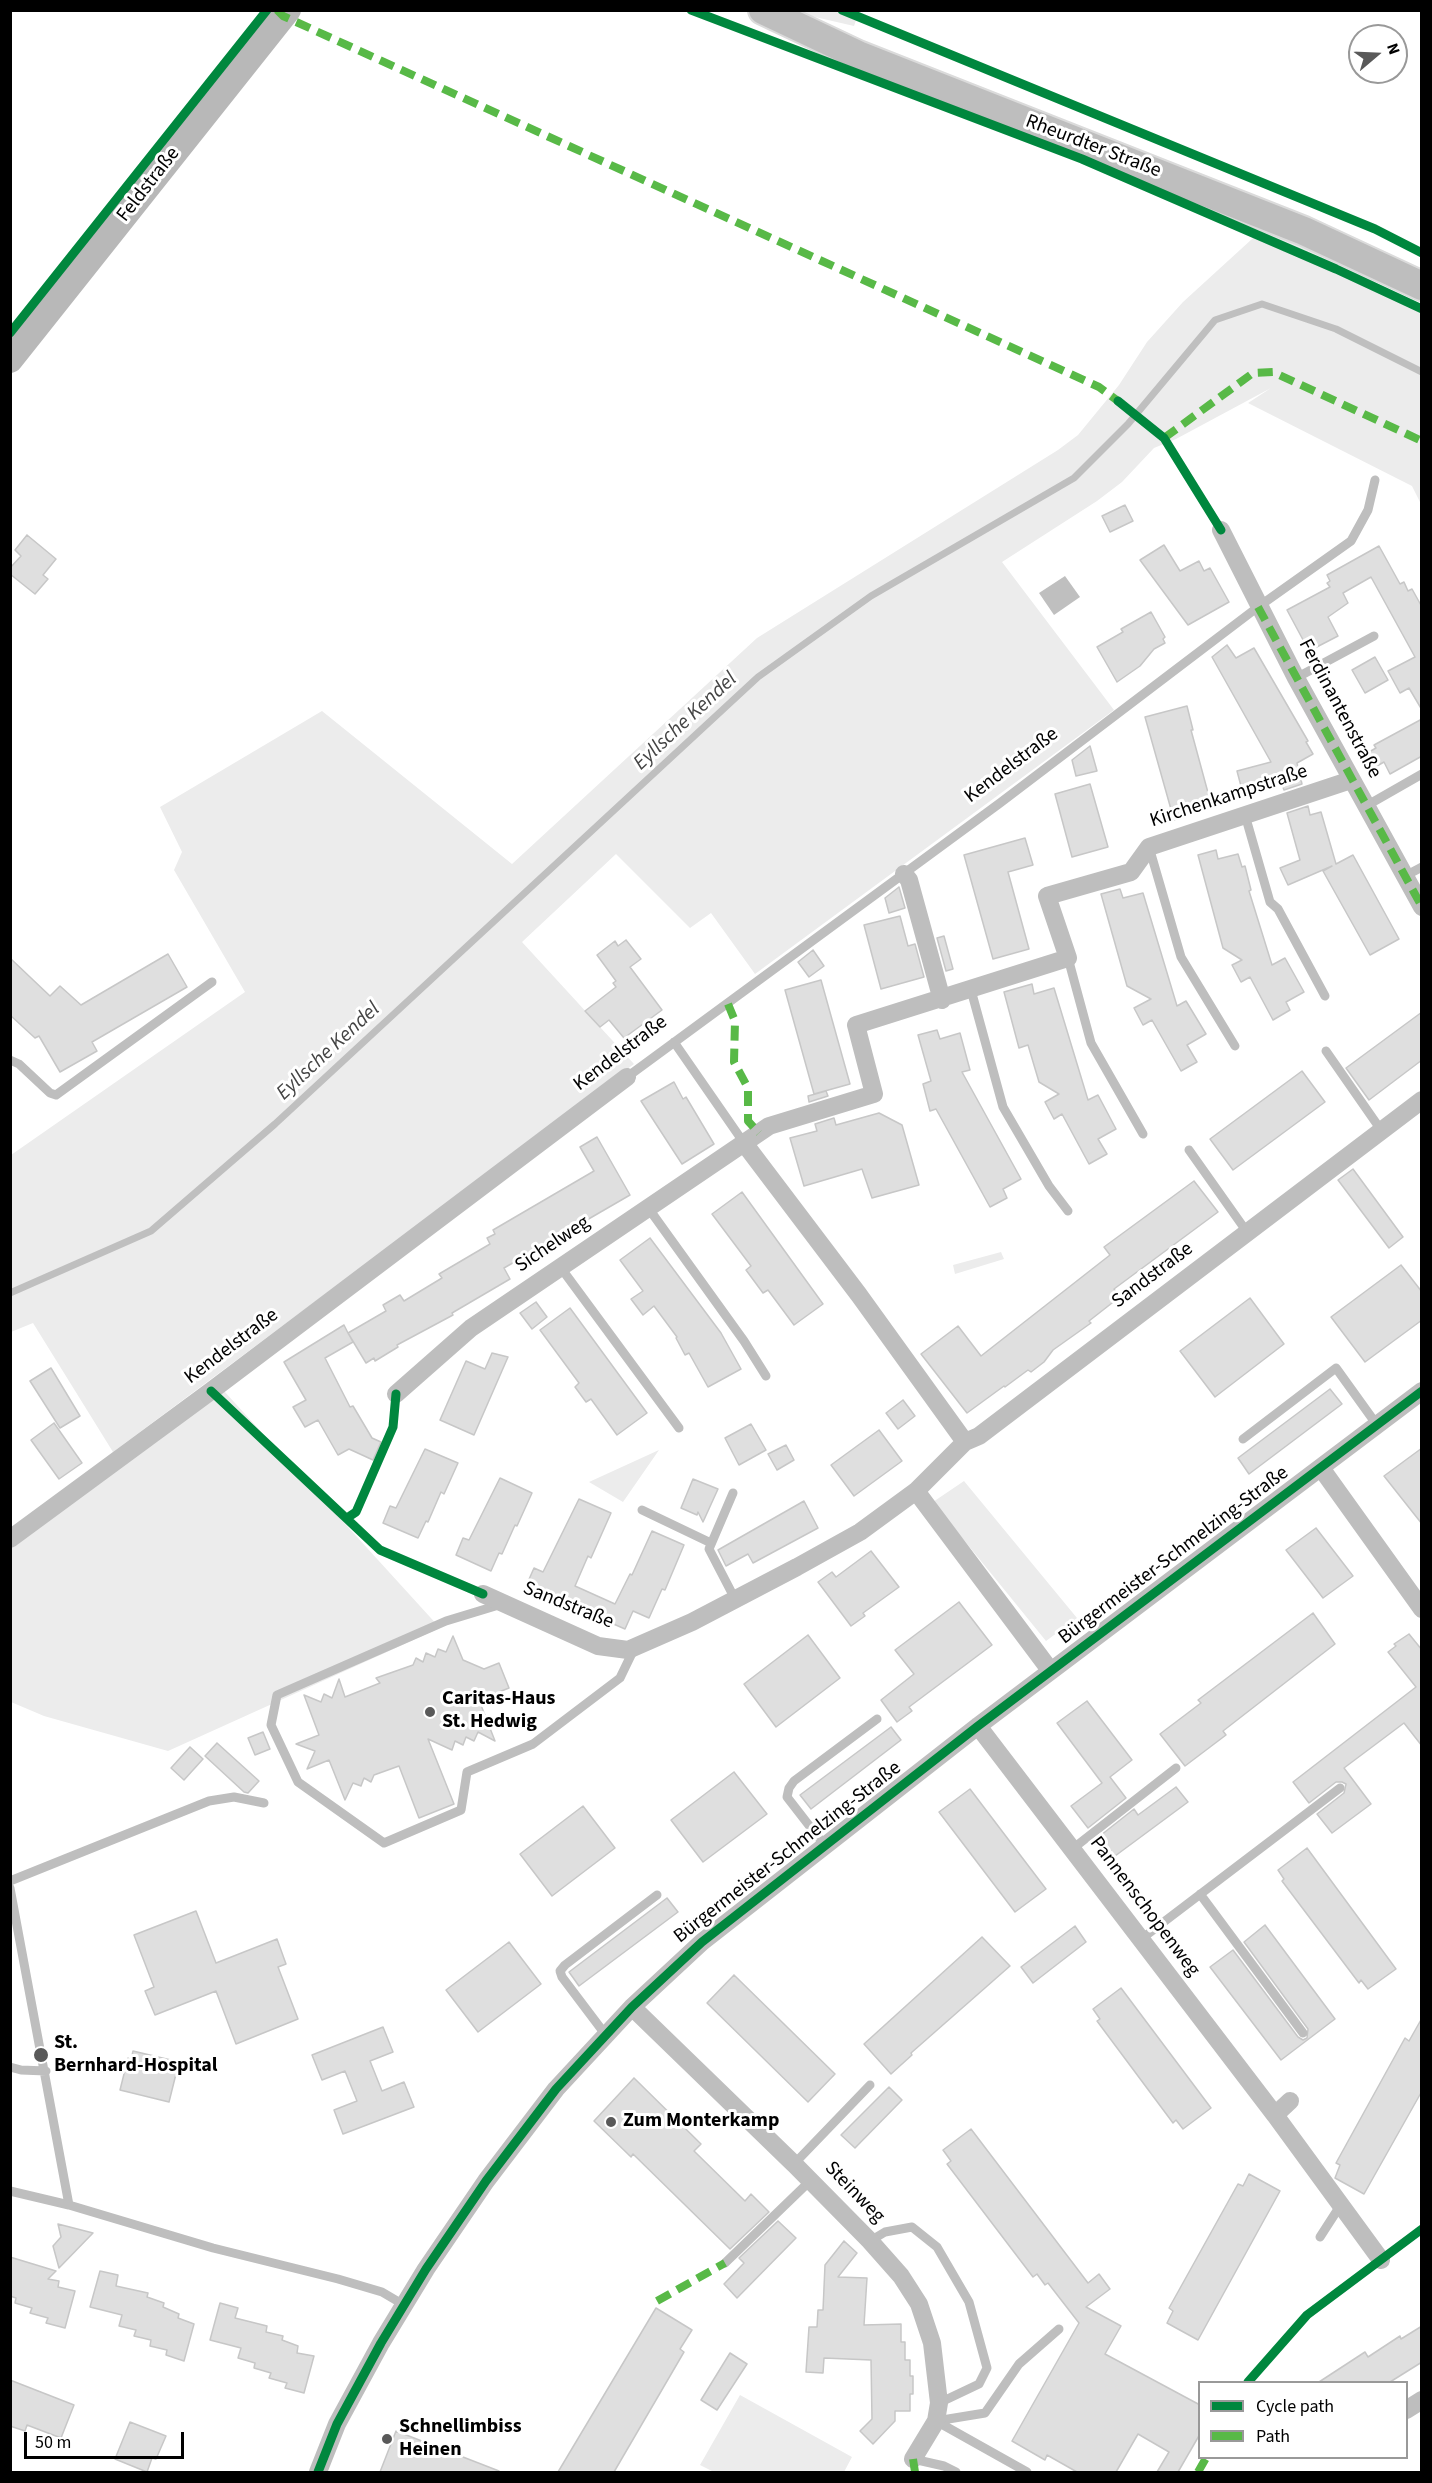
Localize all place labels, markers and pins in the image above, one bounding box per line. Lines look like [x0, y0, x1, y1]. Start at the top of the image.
place label: Caritas-Haus St. Hedwig [442, 1688, 555, 1735]
marker: Caritas-Haus St. Hedwig [423, 1705, 437, 1719]
place label: St. Bernhard-Hospital [54, 2032, 218, 2079]
marker: St. Bernhard-Hospital [32, 2046, 50, 2064]
place label: Zum Monterkamp [623, 2110, 779, 2134]
marker: Zum Monterkamp [604, 2115, 618, 2129]
place label: Schnellimbiss Heinen [399, 2416, 521, 2463]
marker: Schnellimbiss Heinen [380, 2432, 394, 2446]

